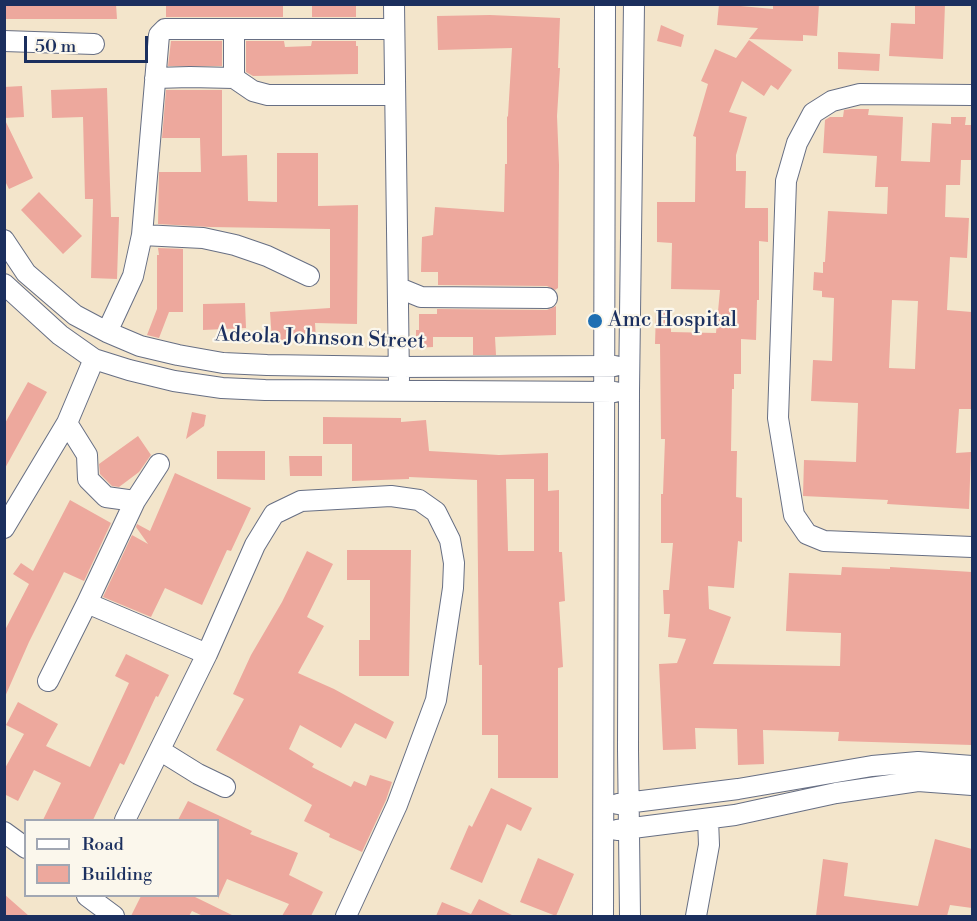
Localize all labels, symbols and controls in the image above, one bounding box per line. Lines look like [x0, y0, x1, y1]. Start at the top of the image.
scale bar [27, 24, 152, 62]
text: 50 m [35, 35, 76, 58]
place label: Amc Hospital [608, 308, 737, 334]
marker: Amc Hospital [586, 312, 604, 330]
street label: Adeola Johnson Street [214, 323, 426, 355]
legend [24, 819, 219, 897]
text: Road [82, 833, 124, 856]
text: Building [82, 863, 152, 886]

